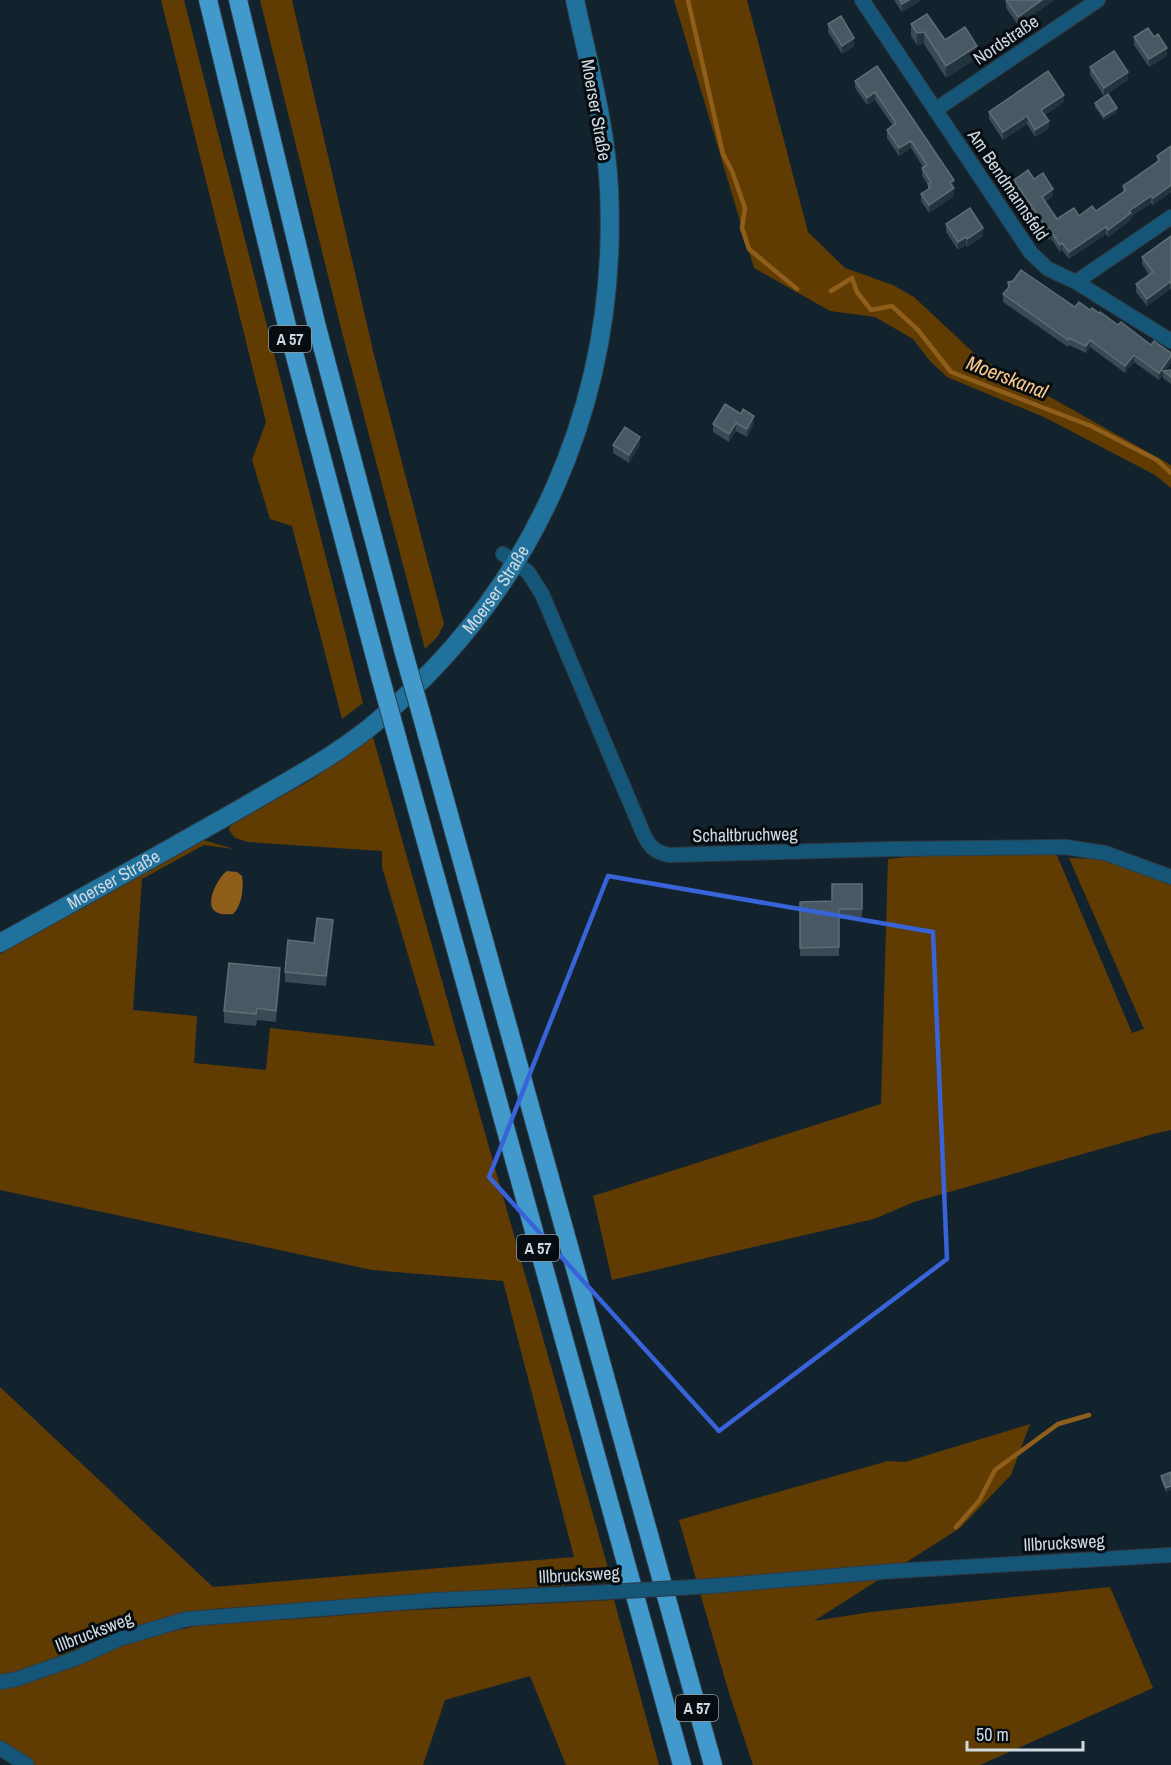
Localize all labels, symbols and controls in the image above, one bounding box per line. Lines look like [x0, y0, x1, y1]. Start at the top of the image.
street label: Nordstraße [968, 9, 1043, 71]
street label: Moerser Straße [575, 57, 618, 163]
street label: Am Bendmannsfeld [961, 124, 1055, 245]
road number: A 57 [269, 326, 311, 352]
water label: Moerskanal [963, 349, 1052, 404]
street label: Moerser Straße [456, 540, 535, 639]
street label: Schaltbruchweg [692, 821, 798, 848]
street label: Moerser Straße [62, 844, 164, 915]
road number: A 57 [517, 1235, 559, 1261]
street label: Illbrucksweg [1023, 1528, 1106, 1557]
street label: Illbrucksweg [538, 1560, 621, 1589]
street label: Illbrucksweg [51, 1605, 137, 1658]
road number: A 57 [676, 1695, 718, 1721]
scale bar [967, 1714, 1082, 1752]
text: 50 m [976, 1722, 1009, 1747]

